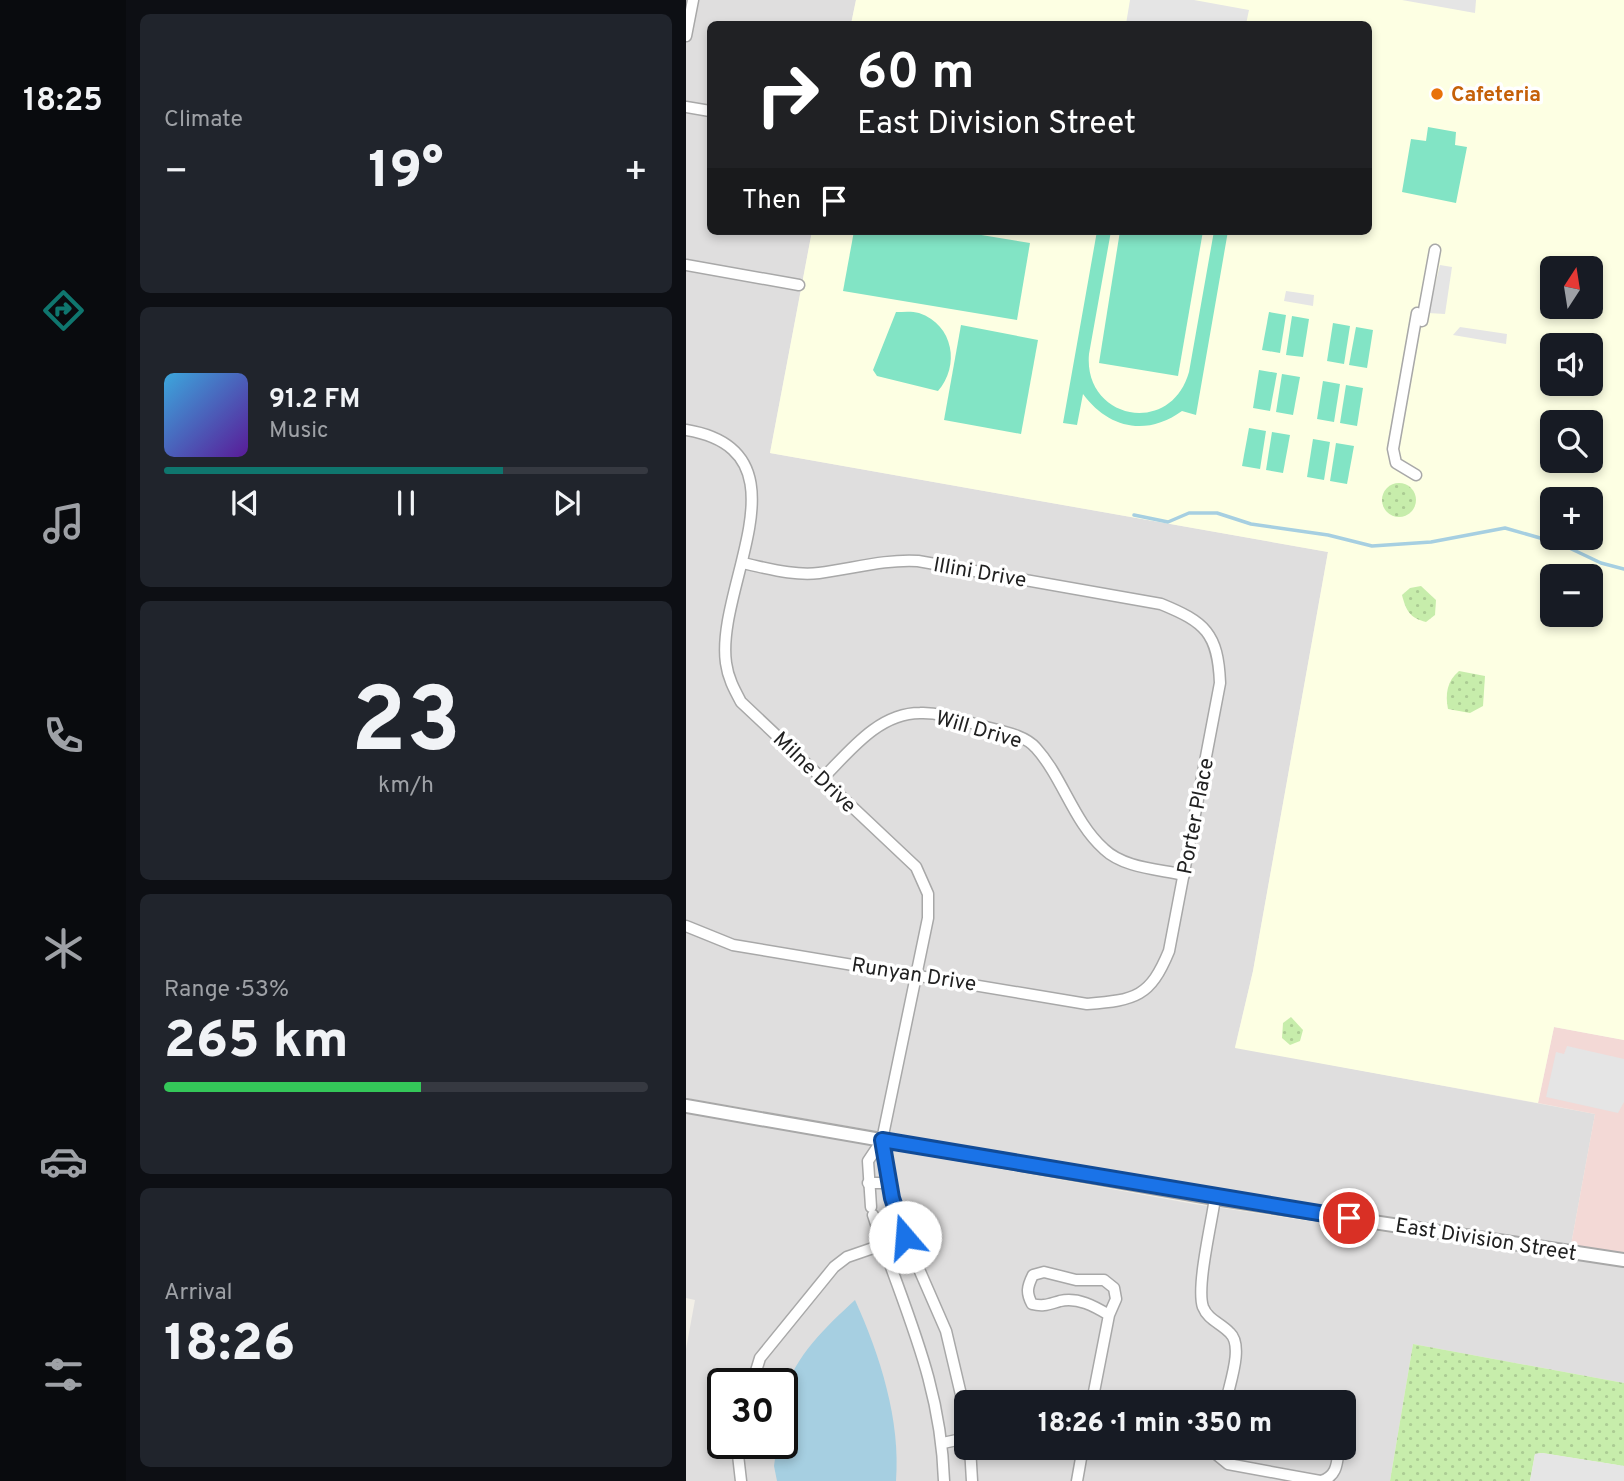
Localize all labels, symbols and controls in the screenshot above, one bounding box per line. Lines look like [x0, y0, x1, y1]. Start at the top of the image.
text: 60 m [857, 44, 975, 106]
icon: right [742, 49, 833, 140]
text: 18:25 [23, 82, 103, 122]
place label: Cafeteria [1451, 82, 1541, 109]
marker: Cafeteria [1429, 86, 1445, 102]
text: East Division Street [857, 105, 1136, 145]
text: Climate [164, 106, 243, 135]
text: 19° [368, 140, 444, 206]
text: − [164, 149, 189, 198]
text: + [623, 149, 648, 198]
icon: arrive [815, 182, 853, 220]
text: Then [742, 185, 801, 218]
north arrow [1540, 256, 1603, 318]
map controls [1540, 256, 1603, 627]
icon: directions [39, 286, 88, 335]
button: sound [1540, 333, 1603, 396]
text: 91.2 FM [269, 384, 360, 417]
button: search [1540, 410, 1603, 473]
text: Music [269, 417, 329, 446]
icon: previous [226, 484, 264, 522]
icon: pause [387, 484, 425, 522]
icon: next [548, 484, 586, 522]
button: + [1540, 487, 1603, 550]
icon: music [39, 499, 88, 548]
street label: Illini Drive [931, 552, 1028, 595]
button: − [1540, 564, 1603, 627]
text: 23 [351, 669, 461, 784]
street label: Will Drive [932, 705, 1025, 756]
icon: phone [39, 711, 88, 760]
street label: Milne Drive [767, 727, 861, 820]
street label: Porter Place [1172, 756, 1221, 877]
text: km/h [378, 772, 434, 801]
icon: climate [39, 924, 88, 973]
street label: Runyan Drive [849, 952, 978, 999]
text: Range · 53% [164, 976, 289, 1005]
text: 265 km [164, 1010, 348, 1076]
icon: car [39, 1137, 88, 1186]
pin [1319, 1188, 1379, 1248]
icon: arrive [1330, 1199, 1368, 1237]
position arrow [868, 1200, 942, 1274]
street label: East Division Street [1393, 1213, 1578, 1268]
text: Arrival [164, 1279, 233, 1308]
text: 18:26 [164, 1313, 295, 1379]
icon: filters [39, 1350, 88, 1399]
speed limit sign: 30 [707, 1368, 798, 1459]
text: 18:26 · 1 min · 350 m [1038, 1408, 1272, 1441]

